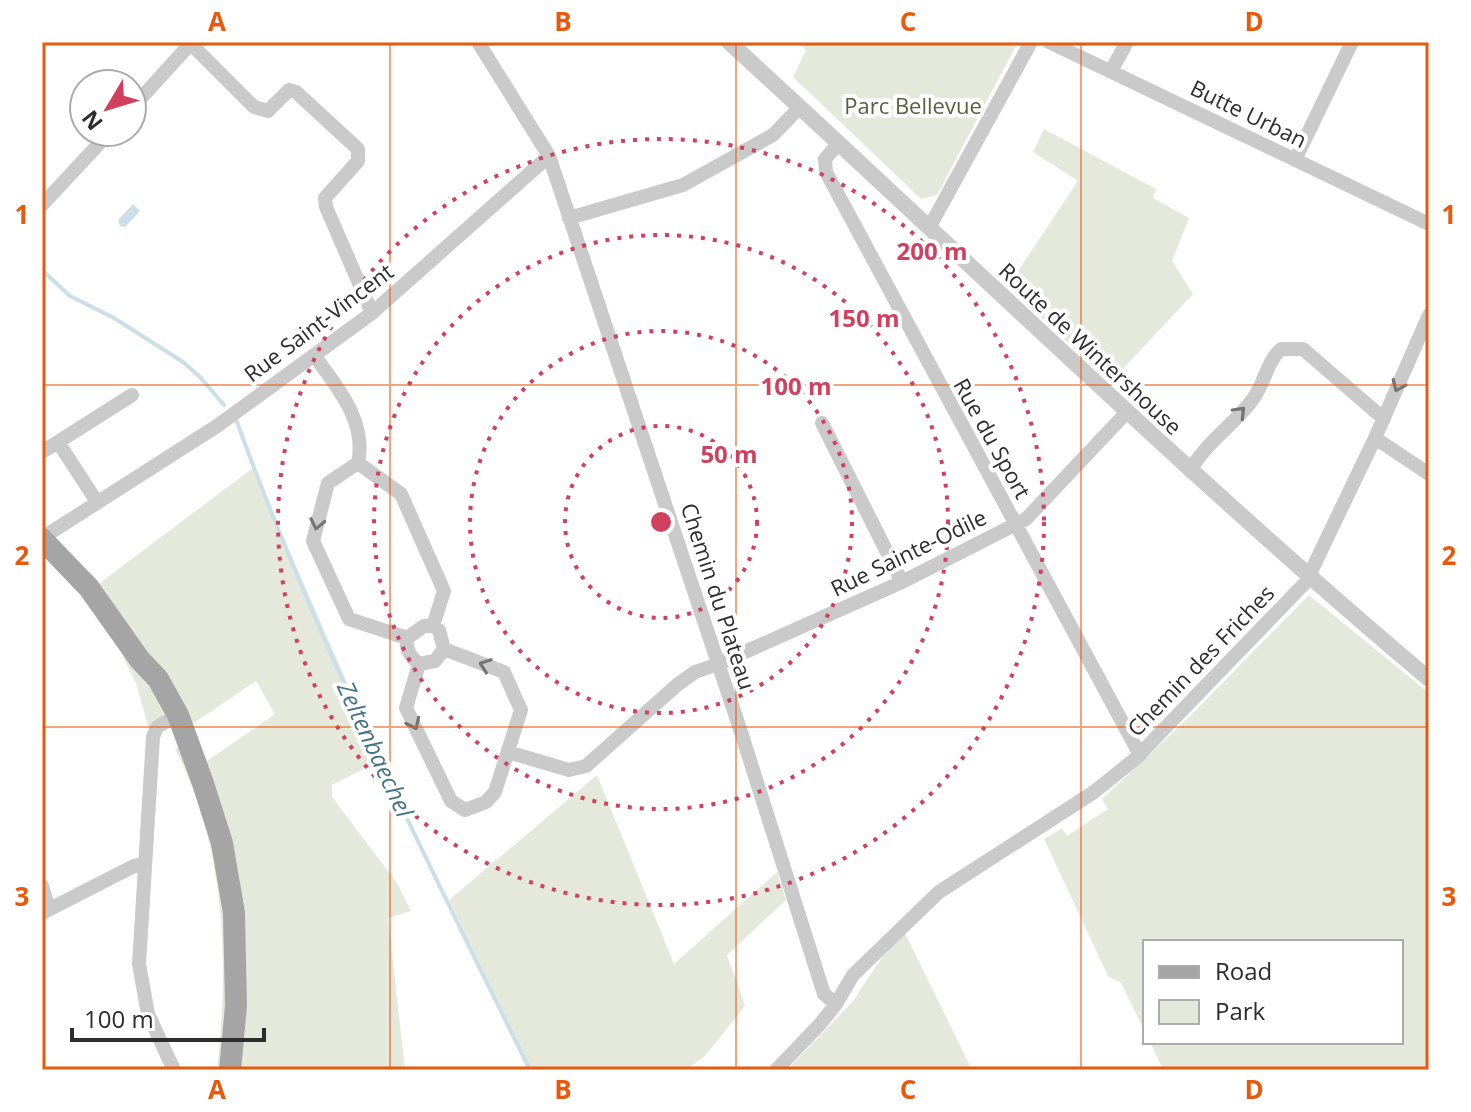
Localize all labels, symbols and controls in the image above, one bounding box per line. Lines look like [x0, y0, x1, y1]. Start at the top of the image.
text: A [208, 3, 226, 39]
text: B [554, 3, 572, 39]
text: C [900, 3, 916, 39]
text: D [1244, 3, 1264, 39]
north arrow [68, 68, 148, 148]
street label: Butte Urban [1186, 72, 1312, 154]
park label: Parc Bellevue [844, 90, 982, 120]
text: N [74, 105, 109, 137]
text: 1 [15, 196, 29, 232]
text: 1 [1442, 196, 1456, 232]
text: 200 m [897, 234, 967, 267]
street label: Route de Wintershouse [993, 255, 1189, 441]
street label: Rue Saint-Vincent [237, 256, 399, 388]
text: 150 m [829, 301, 899, 334]
text: 100 m [761, 369, 831, 402]
street label: Rue du Sport [948, 372, 1039, 504]
one-way arrow [1391, 378, 1407, 393]
one-way arrow [1231, 407, 1246, 421]
text: 50 m [700, 437, 758, 470]
street label: Chemin du Plateau [675, 499, 763, 693]
street label: Rue Sainte-Odile [825, 501, 991, 603]
centre of rings [647, 508, 675, 536]
one-way arrow [309, 516, 326, 530]
text: 2 [15, 537, 30, 573]
text: 2 [1442, 537, 1457, 573]
street label: Chemin des Friches [1120, 578, 1280, 742]
one-way arrow [479, 658, 493, 675]
water label: Zeltenbaechel [330, 675, 422, 823]
one-way arrow [404, 716, 420, 731]
text: 3 [15, 878, 29, 914]
text: 3 [1442, 878, 1456, 914]
legend [1143, 940, 1403, 1044]
text: Road [1215, 954, 1272, 987]
scale bar [72, 992, 264, 1042]
text: Park [1215, 994, 1266, 1027]
text: 100 m [84, 1002, 154, 1035]
text: A [208, 1071, 226, 1107]
text: B [554, 1071, 572, 1107]
text: C [900, 1071, 916, 1107]
text: D [1244, 1071, 1264, 1107]

